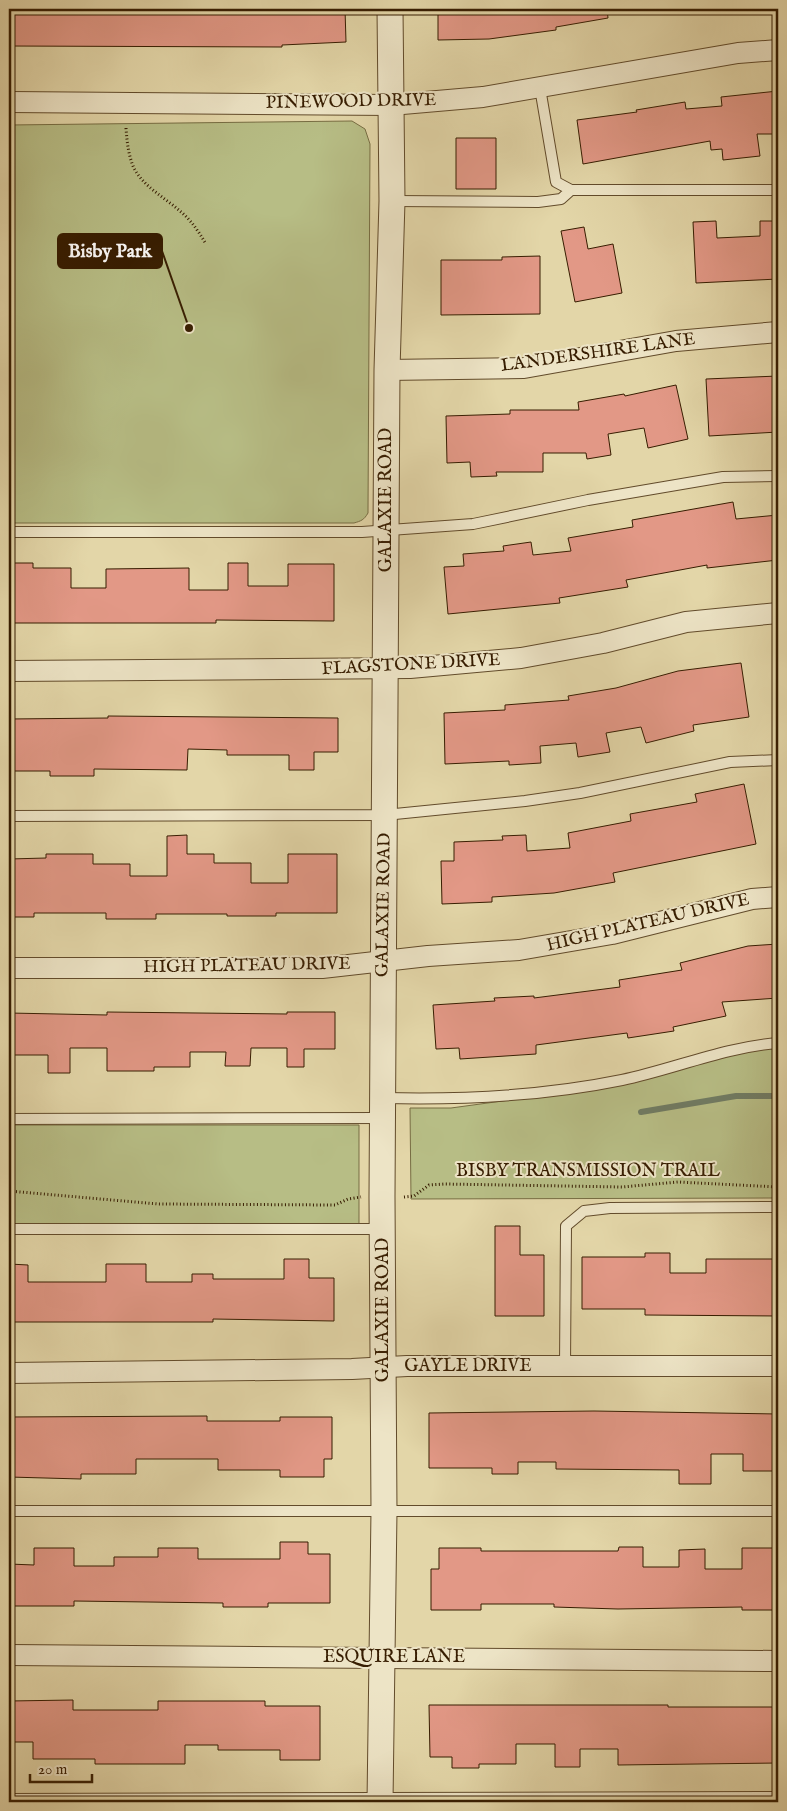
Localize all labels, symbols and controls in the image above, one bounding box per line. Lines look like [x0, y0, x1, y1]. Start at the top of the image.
street label: PINEWOOD DRIVE [265, 89, 437, 115]
callout: Bisby Park [58, 234, 162, 268]
text: Bisby Park [68, 240, 153, 264]
street label: LANDERSHIRE LANE [499, 328, 697, 378]
street label: GALAXIE ROAD [375, 428, 398, 572]
street label: FLAGSTONE DRIVE [321, 649, 501, 681]
street label: GALAXIE ROAD [371, 833, 397, 977]
street label: HIGH PLATEAU DRIVE [544, 888, 752, 958]
street label: HIGH PLATEAU DRIVE [143, 953, 351, 979]
street label: BISBY TRANSMISSION TRAIL [456, 1160, 720, 1183]
street label: GALAXIE ROAD [372, 1238, 395, 1382]
street label: GAYLE DRIVE [404, 1355, 532, 1378]
street label: ESQUIRE LANE [323, 1646, 465, 1669]
scale bar [30, 1751, 92, 1783]
text: 20 m [38, 1760, 68, 1779]

